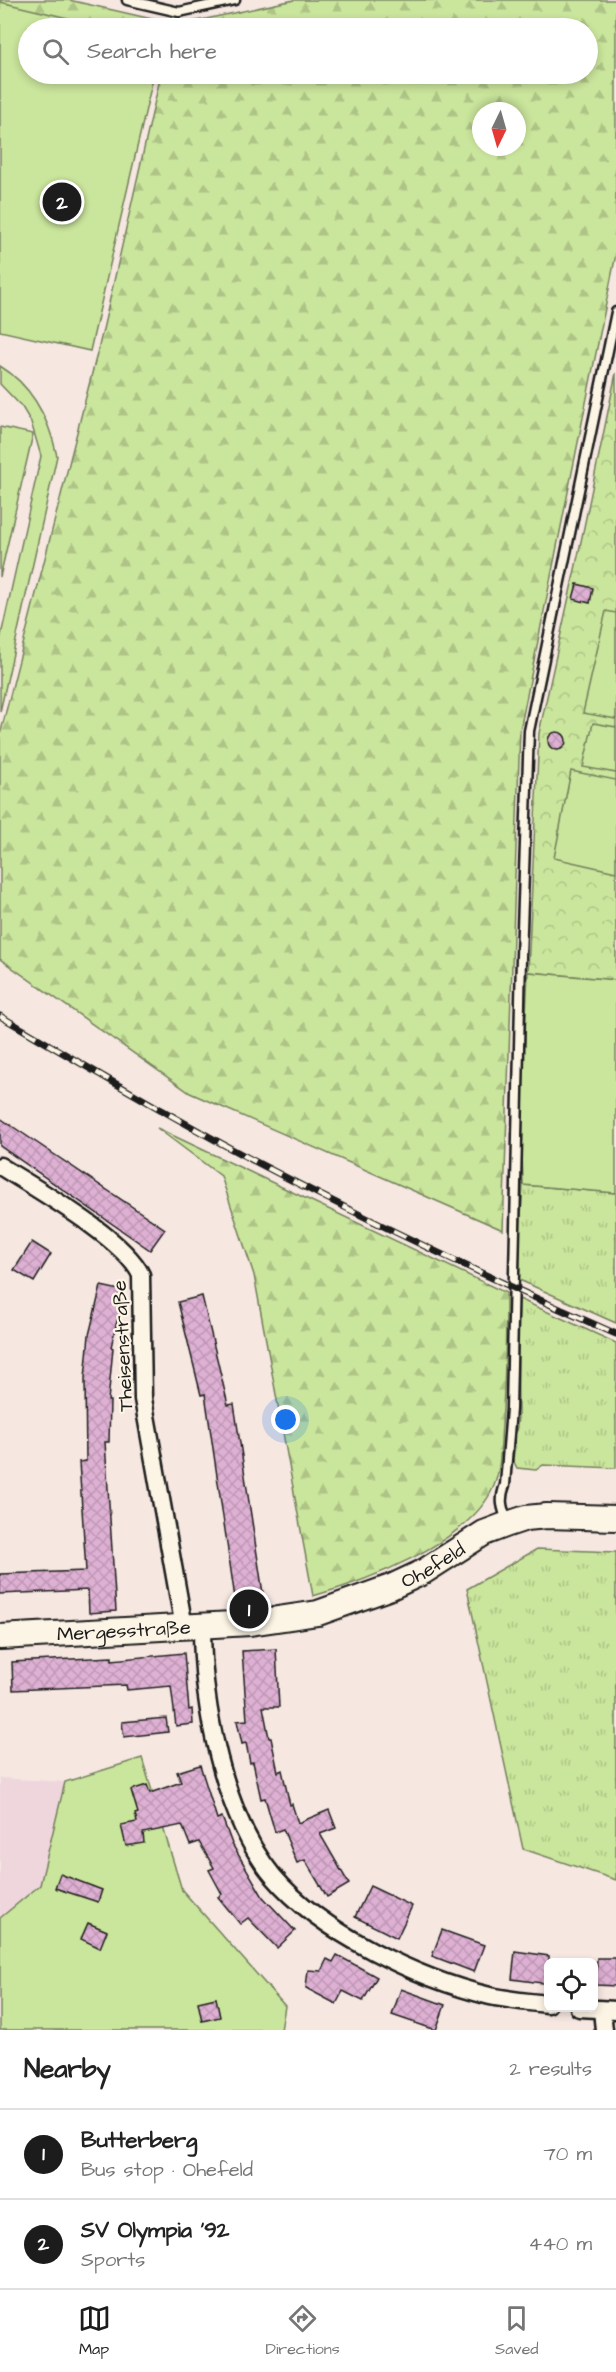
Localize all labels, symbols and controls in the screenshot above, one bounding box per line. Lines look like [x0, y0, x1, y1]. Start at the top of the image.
search box [18, 18, 598, 84]
icon: search [39, 35, 72, 68]
text: Search here [87, 36, 217, 67]
north arrow [472, 102, 526, 156]
pin: 2 [42, 180, 82, 224]
street label: Theisenstraße [106, 1279, 140, 1412]
your location [271, 1405, 300, 1434]
street label: Ohefeld [397, 1536, 471, 1595]
pin: 1 [230, 1586, 268, 1632]
street label: Mergesstraße [56, 1613, 192, 1649]
map controls [544, 1958, 598, 2012]
button: locate [544, 1958, 598, 2012]
text: Nearby [24, 2051, 111, 2087]
text: 2 results [509, 2055, 592, 2083]
text: Butterberg [81, 2125, 197, 2156]
text: 1 [42, 2140, 45, 2168]
text: 70 m [544, 2140, 592, 2168]
text: Bus stop · Ohefeld [81, 2156, 253, 2184]
text: SV Olympia '92 [81, 2215, 229, 2246]
text: 2 [38, 2230, 49, 2258]
text: 440 m [529, 2230, 592, 2258]
text: Sports [81, 2246, 145, 2274]
tab: Map [78, 2302, 111, 2360]
tab: Directions [266, 2302, 340, 2360]
tab: Saved [495, 2302, 538, 2360]

